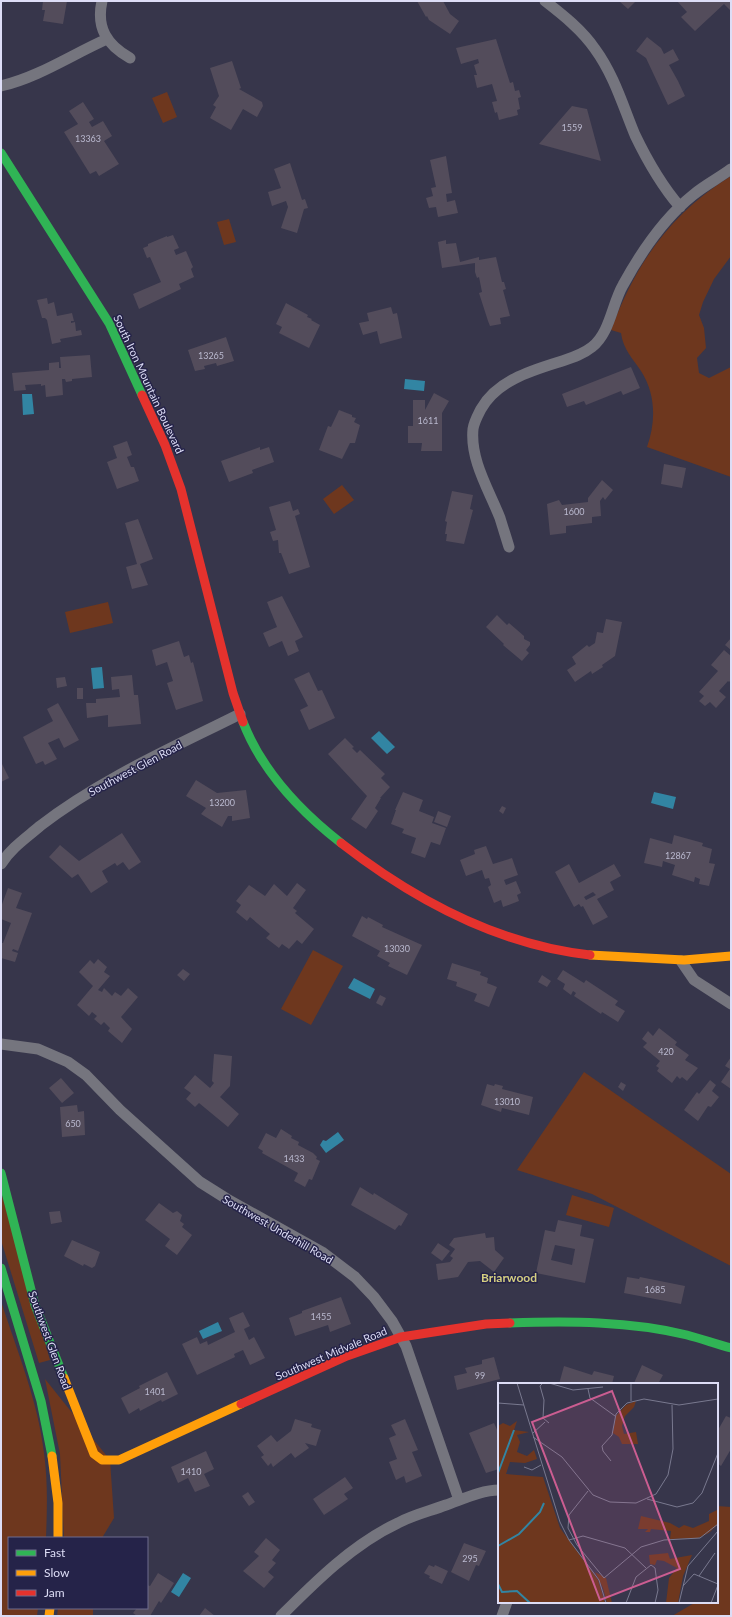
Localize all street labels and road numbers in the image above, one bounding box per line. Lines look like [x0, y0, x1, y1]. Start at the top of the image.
street label: South Iron Mountain Boulevard [111, 313, 187, 455]
street label: Southwest Glen Road [86, 738, 184, 798]
street label: Southwest Underhill Road [220, 1192, 336, 1266]
street label: Southwest Glen Road [26, 1289, 74, 1391]
street label: Southwest Midvale Road [273, 1324, 389, 1382]

